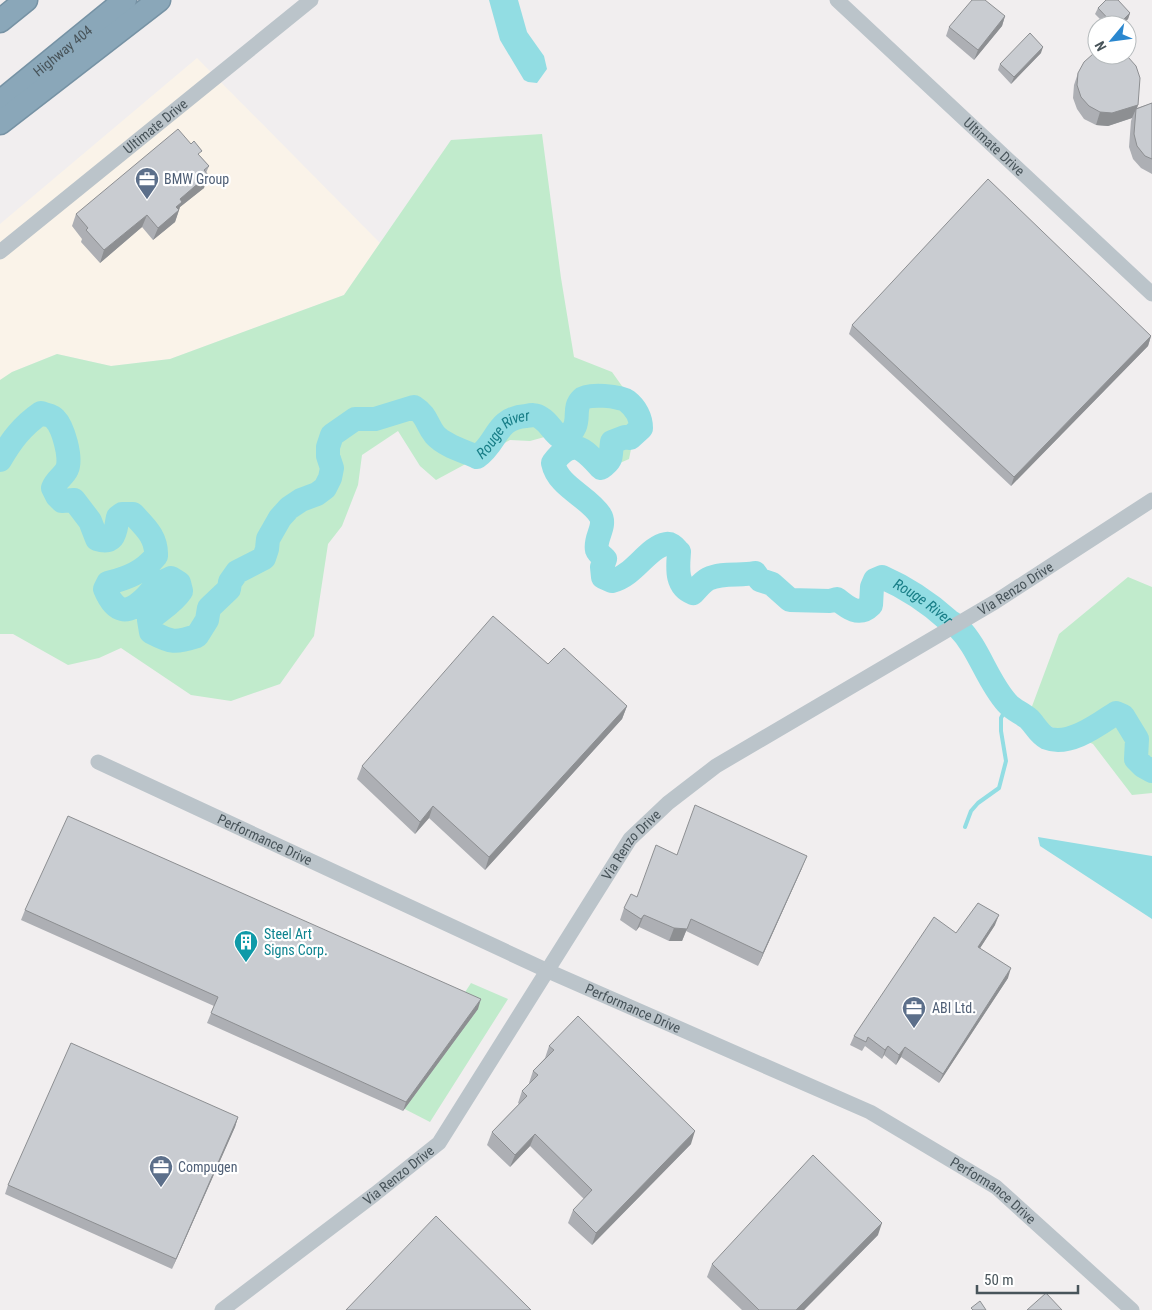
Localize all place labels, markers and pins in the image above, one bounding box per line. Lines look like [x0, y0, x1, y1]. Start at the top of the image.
office icon: BMW Group [134, 166, 160, 200]
place label: BMW Group [164, 171, 229, 187]
place label: Steel Art Signs Corp. [264, 926, 328, 958]
building icon: Steel Art Signs Corp. [233, 929, 259, 963]
office icon: ABI Ltd. [901, 995, 927, 1029]
place label: ABI Ltd. [932, 1000, 976, 1016]
office icon: Compugen [148, 1154, 174, 1188]
place label: Compugen [178, 1159, 237, 1175]

